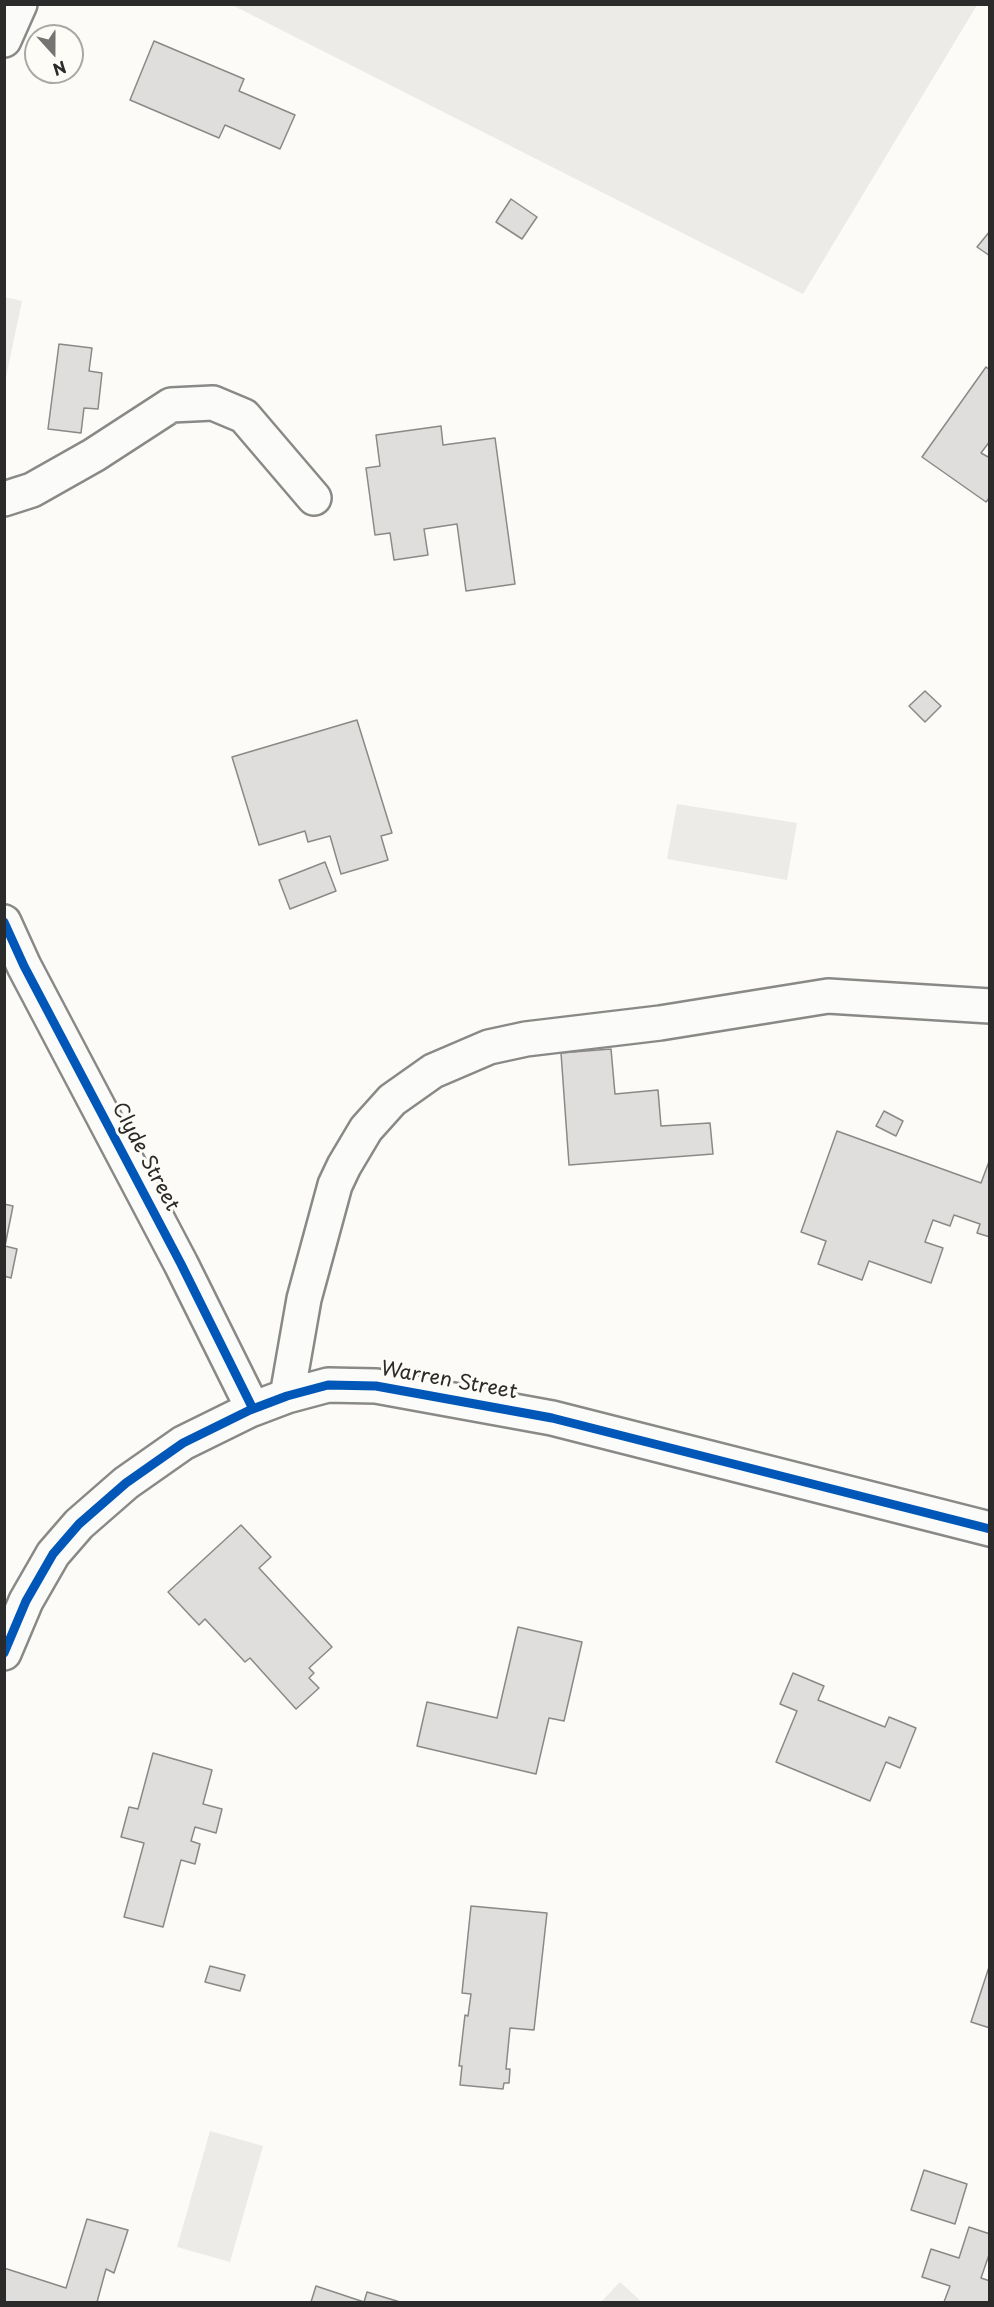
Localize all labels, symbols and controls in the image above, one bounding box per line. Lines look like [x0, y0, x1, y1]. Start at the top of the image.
north arrow [24, 24, 84, 84]
text: N [50, 55, 70, 82]
street label: Clyde Street [106, 1098, 184, 1216]
street label: Warren Street [379, 1357, 519, 1405]

